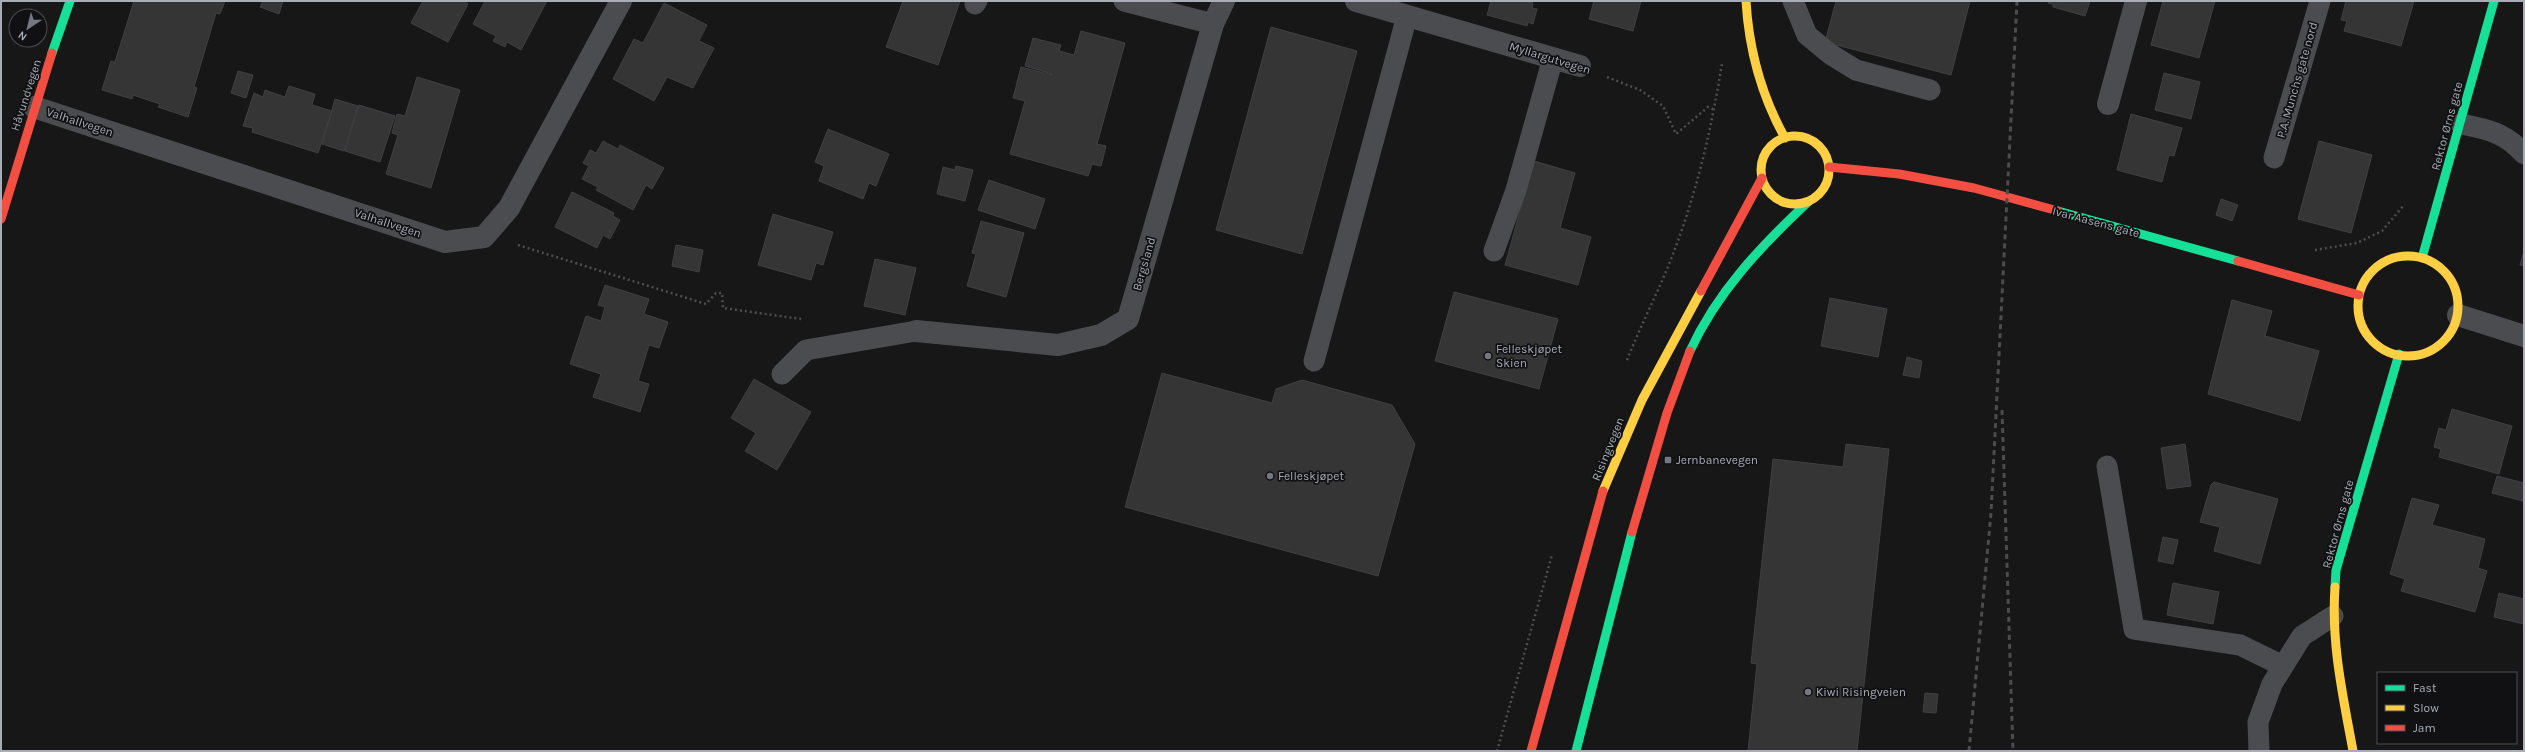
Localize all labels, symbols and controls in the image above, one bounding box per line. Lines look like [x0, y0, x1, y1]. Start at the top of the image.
north arrow [8, 8, 48, 48]
street label: P.A. Munchs gate nord [2274, 20, 2320, 140]
text: N [16, 28, 30, 43]
street label: Myllargutvegen [1508, 39, 1592, 77]
street label: Håvundvegen [8, 57, 44, 133]
street label: Rektor Ørns gate [2428, 80, 2466, 172]
street label: Valhallvegen [45, 105, 115, 139]
street label: Ivar Aasens gate [2051, 204, 2141, 240]
street label: Valhallvegen [353, 206, 423, 240]
street label: Bergsland [1130, 236, 1158, 292]
place label: Felleskjøpet Skien [1496, 342, 1562, 370]
marker: Felleskjøpet Skien [1483, 351, 1493, 361]
street label: Risingvegen [1589, 415, 1627, 483]
place label: Jernbanevegen [1676, 453, 1758, 467]
marker: Jernbanevegen [1663, 455, 1673, 465]
place label: Felleskjøpet [1278, 469, 1344, 483]
marker: Felleskjøpet [1265, 471, 1275, 481]
street label: Rektor Ørns gate [2319, 478, 2357, 570]
legend [2377, 672, 2517, 744]
text: Fast [2413, 681, 2437, 695]
place label: Kiwi Risingveien [1816, 685, 1906, 699]
marker: Kiwi Risingveien [1803, 687, 1813, 697]
text: Slow [2413, 701, 2439, 715]
text: Jam [2413, 721, 2436, 735]

